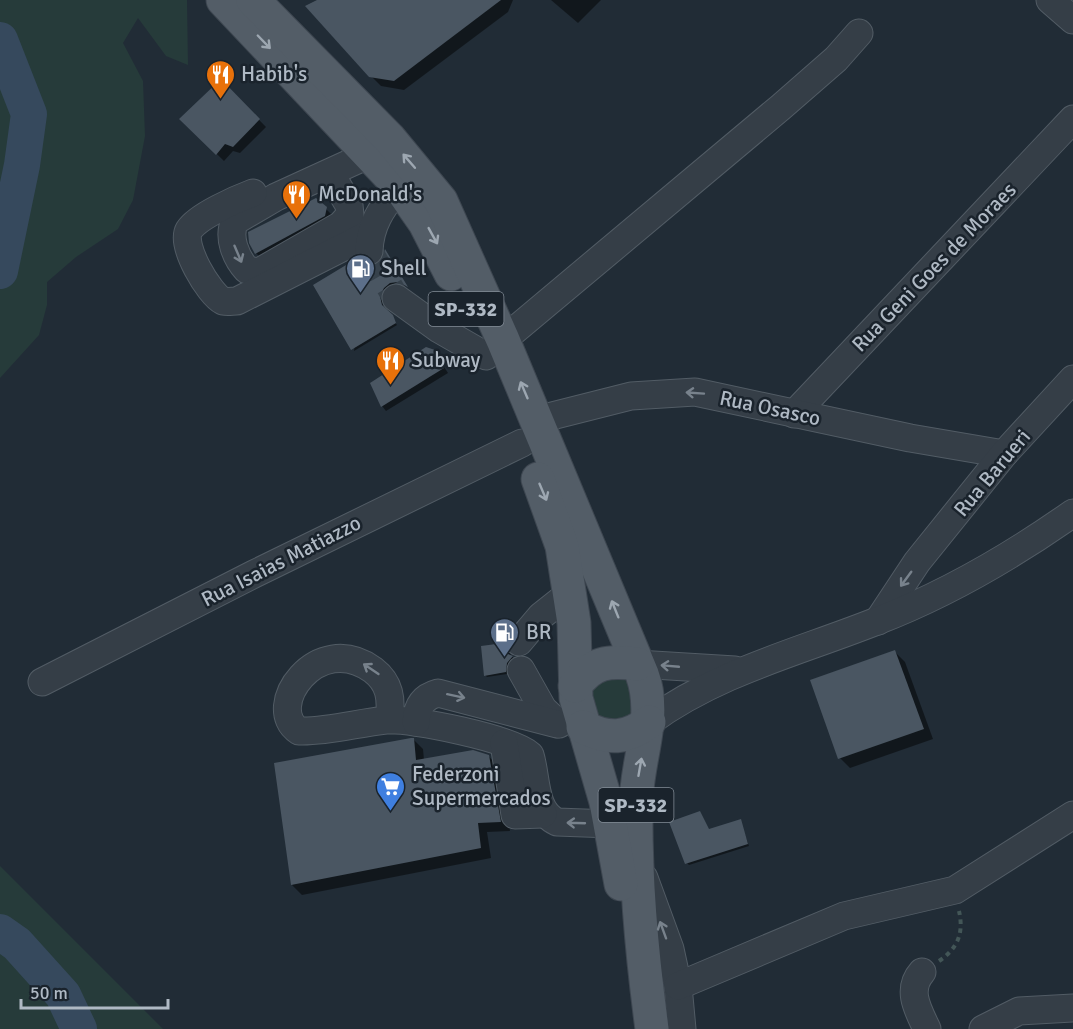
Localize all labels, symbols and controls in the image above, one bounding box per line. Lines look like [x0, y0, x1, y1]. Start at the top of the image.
one-way arrow [256, 35, 271, 50]
restaurant icon: Habib's [204, 58, 236, 100]
place label: Habib's [241, 61, 307, 87]
one-way arrow [402, 154, 416, 169]
street label: Rua Geni Goes de Moraes [846, 177, 1022, 357]
restaurant icon: McDonald's [281, 178, 313, 220]
place label: McDonald's [318, 181, 422, 207]
one-way arrow [427, 228, 439, 245]
one-way arrow [233, 245, 244, 263]
fuel station icon: Shell [344, 252, 376, 294]
place label: Shell [381, 255, 427, 281]
road number: SP-332 [428, 292, 504, 326]
restaurant icon: Subway [374, 344, 406, 386]
place label: Subway [411, 347, 481, 373]
one-way arrow [518, 382, 529, 400]
street label: Rua Osasco [717, 385, 823, 431]
one-way arrow [686, 388, 706, 399]
street label: Rua Barueri [948, 424, 1036, 522]
one-way arrow [538, 483, 549, 501]
street label: Rua Isaias Matiazzo [197, 510, 365, 612]
one-way arrow [899, 570, 912, 586]
one-way arrow [609, 601, 620, 619]
fuel station icon: BR [489, 616, 521, 658]
place label: BR [526, 619, 551, 645]
one-way arrow [660, 660, 680, 671]
one-way arrow [363, 663, 379, 675]
one-way arrow [446, 691, 465, 703]
one-way arrow [634, 758, 645, 778]
place label: Federzoni Supermercados [412, 761, 551, 811]
supermarket icon: Federzoni Supermercados [375, 770, 407, 812]
road number: SP-332 [598, 788, 674, 822]
one-way arrow [566, 818, 586, 829]
one-way arrow [656, 921, 667, 939]
scale bar [21, 972, 168, 1010]
text: 50 m [30, 982, 68, 1004]

